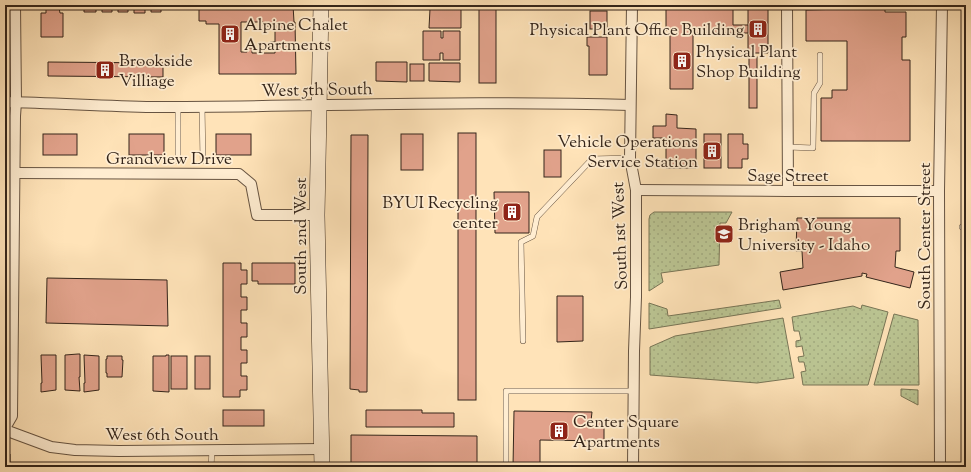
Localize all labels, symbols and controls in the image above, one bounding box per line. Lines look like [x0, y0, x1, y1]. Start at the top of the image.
place label: Alpine Chalet Apartments [244, 14, 348, 58]
building icon: Physical Plant Office Building [747, 18, 769, 40]
place label: Physical Plant Office Building [529, 19, 744, 43]
building icon: Alpine Chalet Apartments [219, 23, 241, 45]
place label: Physical Plant Shop Building [696, 41, 801, 85]
place label: Brookside Villiage [119, 50, 193, 94]
building icon: Physical Plant Shop Building [671, 50, 693, 72]
building icon: Brookside Villiage [94, 59, 116, 81]
street label: West 5th South [261, 78, 373, 104]
place label: Vehicle Operations Service Station [557, 131, 698, 175]
building icon: Vehicle Operations Service Station [701, 140, 723, 162]
street label: Grandview Drive [106, 148, 232, 172]
street label: South Center Street [914, 162, 938, 310]
street label: Sage Street [747, 165, 829, 189]
street label: South 2nd West [290, 177, 314, 295]
street label: South 1st West [607, 181, 635, 290]
place label: BYUI Recycling center [382, 192, 499, 236]
building icon: BYUI Recycling center [501, 201, 523, 223]
place label: Brigham Young University - Idaho [738, 214, 870, 258]
school or university icon: Brigham Young University - Idaho [713, 223, 735, 245]
place label: Center Square Apartments [573, 411, 679, 455]
building icon: Center Square Apartments [548, 420, 570, 442]
street label: West 6th South [105, 424, 219, 448]

